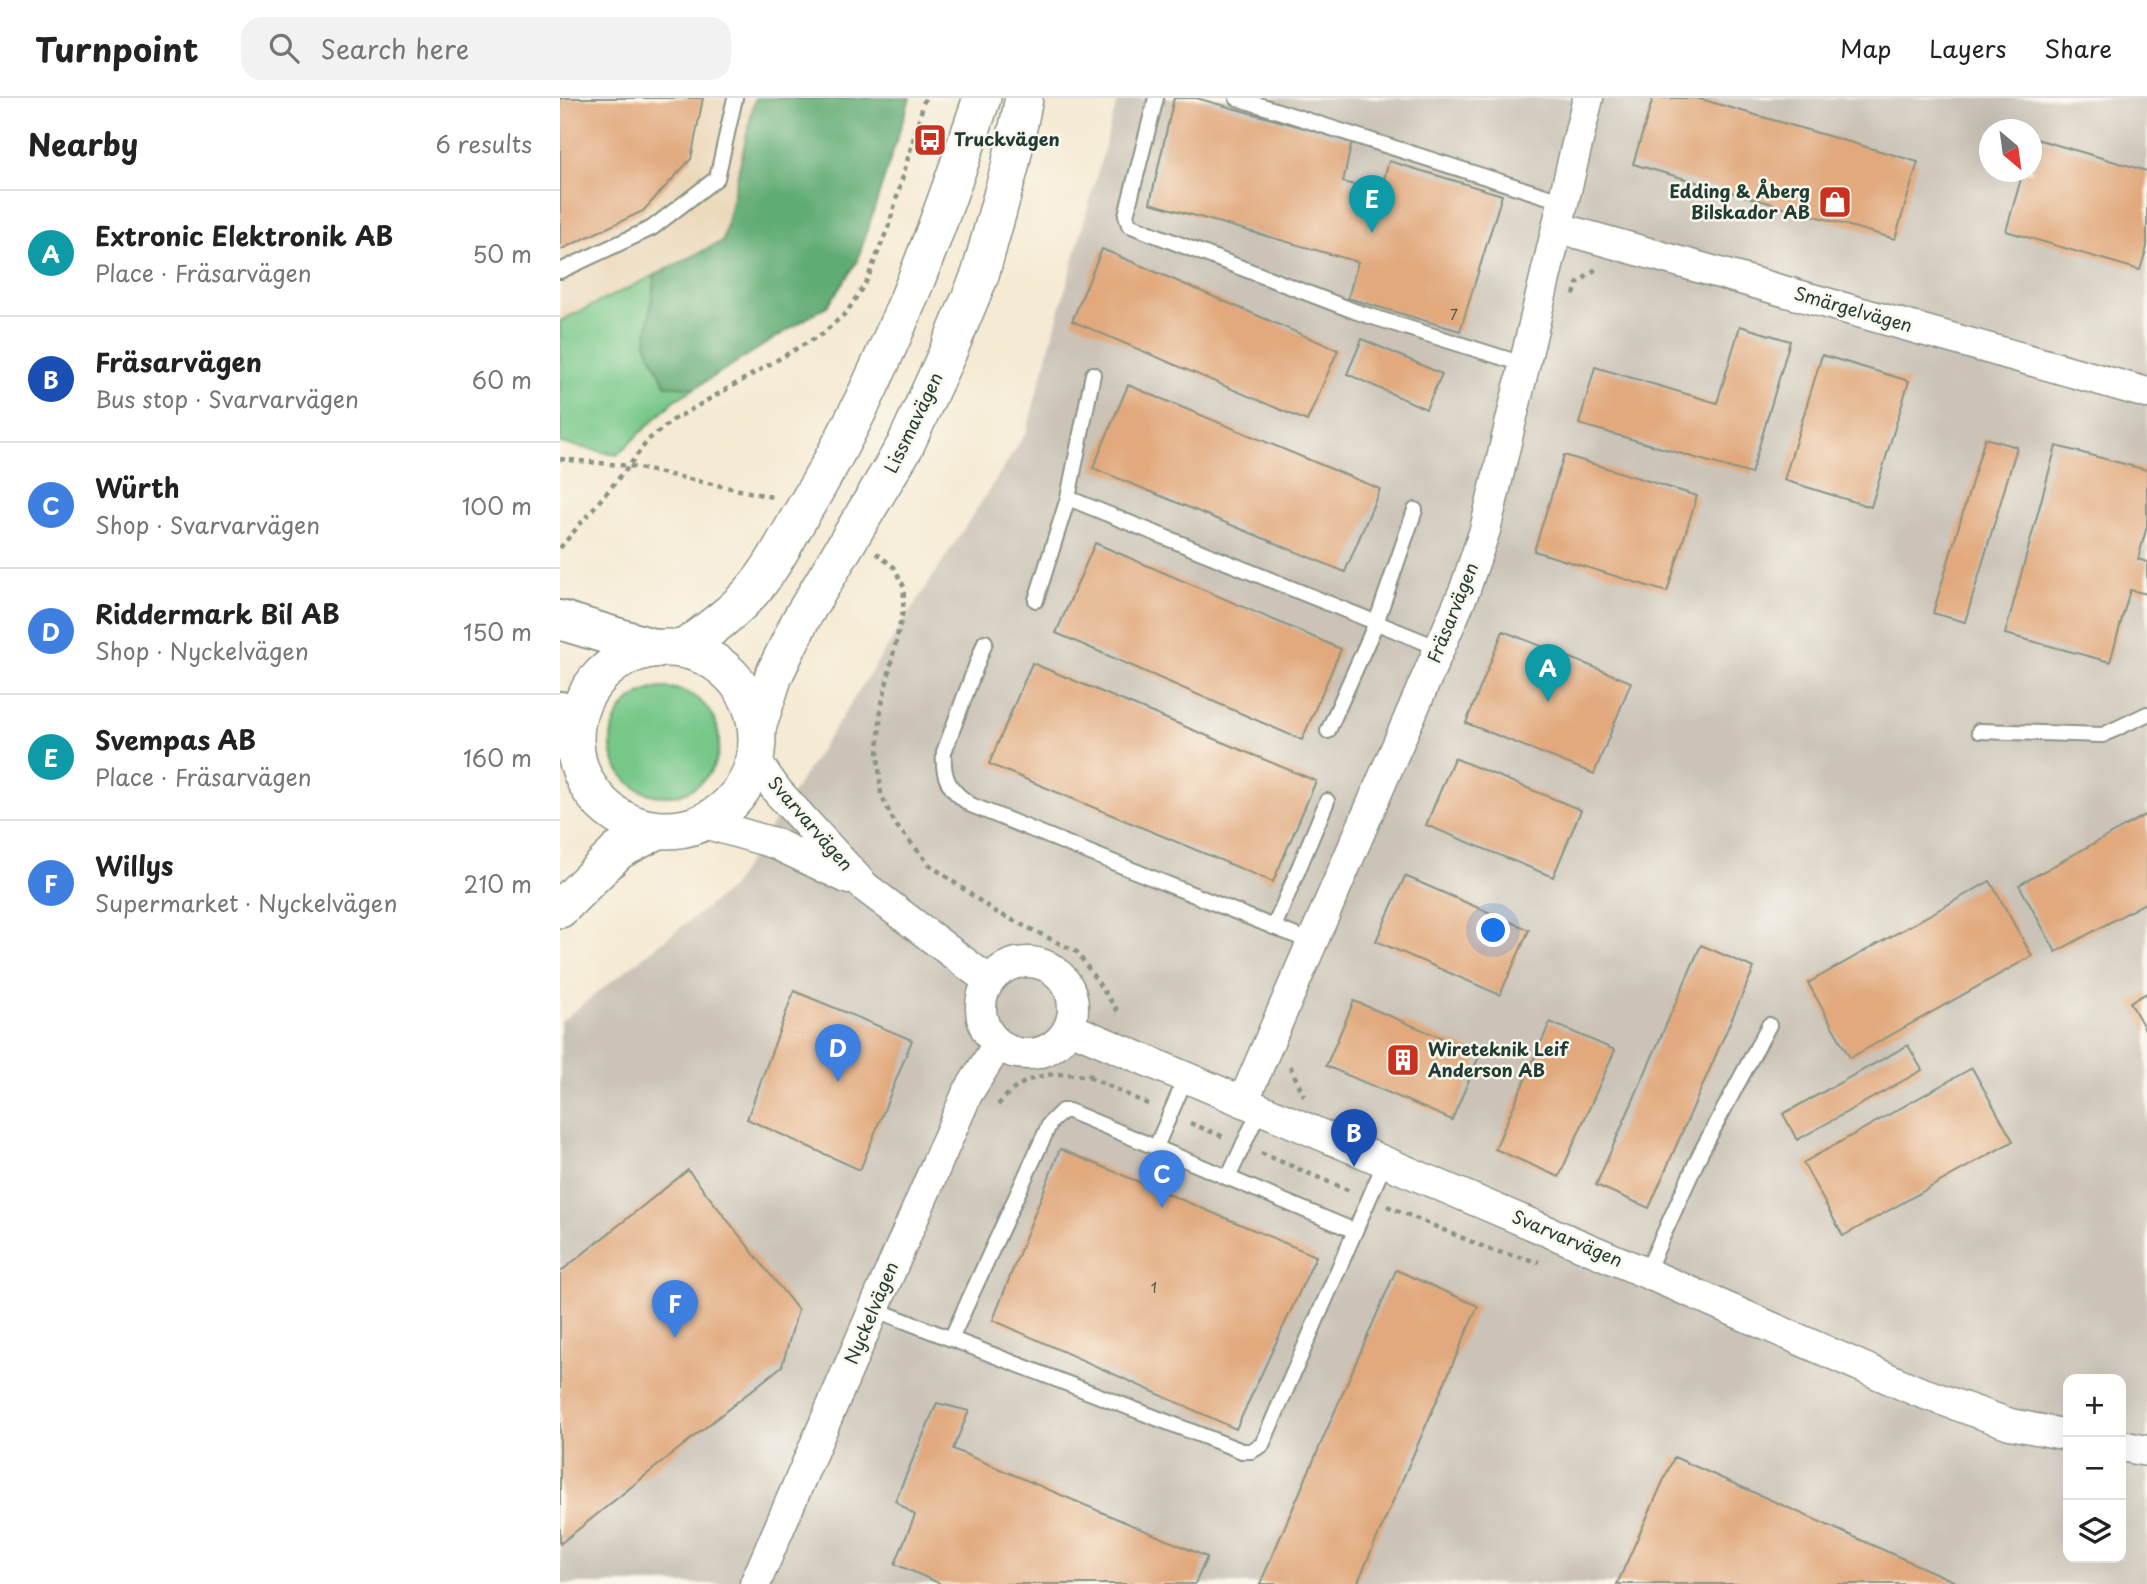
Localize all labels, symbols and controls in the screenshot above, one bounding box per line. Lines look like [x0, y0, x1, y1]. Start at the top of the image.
search box [241, 17, 731, 80]
text: Turnpoint [35, 23, 199, 73]
icon: search [265, 29, 303, 67]
text: Search here [321, 29, 469, 68]
text: Map [1840, 30, 1891, 66]
text: Layers [1929, 30, 2006, 66]
text: Share [2044, 30, 2112, 66]
north arrow [1979, 119, 2042, 182]
text: Nearby [28, 121, 138, 166]
bus stop icon: Truckvägen [911, 121, 949, 159]
place label: Truckvägen [954, 125, 1060, 152]
text: 6 results [436, 126, 532, 161]
pin: E [1349, 175, 1395, 233]
place label: Edding & Åberg Bilskador AB [1669, 177, 1810, 225]
shop icon: Edding & Åberg Bilskador AB [1816, 183, 1854, 221]
text: Extronic Elektronik AB [95, 216, 393, 255]
text: A [42, 236, 60, 271]
text: 50 m [472, 236, 532, 271]
text: Place · Fräsarvägen [95, 255, 312, 290]
street label: Smärgelvägen [1791, 279, 1916, 338]
house number: 7 [1450, 304, 1458, 325]
text: Fräsarvägen [95, 342, 262, 381]
text: B [43, 362, 59, 397]
text: 60 m [472, 362, 532, 397]
street label: Lissmavägen [877, 367, 949, 477]
text: Bus stop · Svarvarvägen [95, 381, 359, 416]
text: Würth [95, 468, 180, 507]
text: C [42, 488, 60, 523]
text: 100 m [462, 488, 532, 523]
text: Shop · Svarvarvägen [95, 507, 320, 542]
street label: Fräsarvägen [1419, 558, 1484, 667]
text: Riddermark Bil AB [95, 594, 340, 633]
text: D [42, 614, 60, 649]
text: 150 m [463, 614, 532, 649]
text: Shop · Nyckelvägen [95, 633, 309, 668]
pin: A [1525, 644, 1571, 702]
text: Svempas AB [95, 720, 256, 759]
text: E [44, 740, 58, 775]
text: 160 m [463, 740, 532, 775]
text: Place · Fräsarvägen [95, 759, 312, 794]
street label: Svarvarvägen [762, 770, 860, 876]
text: Willys [95, 846, 173, 885]
text: F [44, 866, 58, 901]
text: 210 m [464, 866, 532, 901]
text: Supermarket · Nyckelvägen [95, 885, 397, 920]
your location [1476, 913, 1510, 947]
pin: D [815, 1024, 861, 1082]
place label: Wireteknik Leif Anderson AB [1427, 1035, 1569, 1083]
building icon: Wireteknik Leif Anderson AB [1384, 1041, 1422, 1079]
pin: B [1331, 1109, 1377, 1167]
pin: C [1139, 1150, 1185, 1208]
street label: Svarvarvägen [1508, 1202, 1627, 1273]
street label: Nyckelvägen [837, 1257, 904, 1368]
house number: 1 [1151, 1277, 1157, 1298]
pin: F [652, 1280, 698, 1338]
map controls [2063, 1374, 2126, 1563]
button: + [2063, 1374, 2126, 1437]
button: − [2063, 1437, 2126, 1500]
button: layers [2063, 1500, 2126, 1563]

